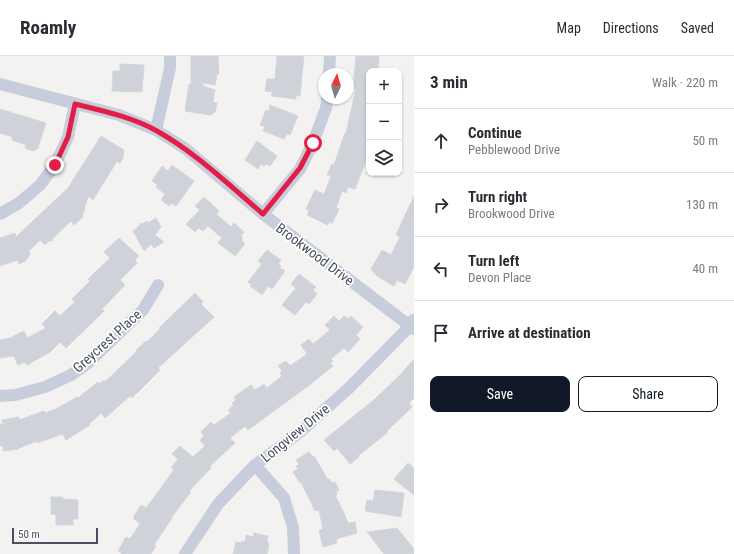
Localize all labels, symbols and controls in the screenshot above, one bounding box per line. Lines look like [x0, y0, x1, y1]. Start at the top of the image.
text: Roamly [20, 16, 76, 39]
text: Map [557, 20, 581, 36]
text: Directions [603, 20, 659, 36]
text: Saved [681, 20, 714, 36]
north arrow [318, 68, 354, 104]
map controls [366, 68, 402, 176]
button: + [366, 68, 402, 104]
text: 3 min [430, 72, 468, 92]
text: Walk · 220 m [652, 75, 718, 90]
button: − [366, 104, 402, 140]
text: Continue [468, 124, 522, 142]
icon: ahead [430, 130, 452, 152]
text: 50 m [692, 133, 718, 148]
route start [304, 134, 322, 152]
button: layers [366, 140, 402, 176]
text: Pebblewood Drive [468, 142, 560, 157]
route end [46, 156, 64, 174]
text: Turn right [468, 188, 527, 206]
icon: right [430, 194, 452, 216]
text: 130 m [686, 197, 718, 212]
text: Brookwood Drive [468, 206, 555, 221]
street label: Brookwood Drive [273, 220, 357, 289]
text: Turn left [468, 252, 519, 270]
icon: left [430, 258, 452, 280]
text: 40 m [692, 261, 718, 276]
text: Devon Place [468, 270, 531, 285]
street label: Greycrest Place [70, 306, 145, 376]
icon: arrive [430, 322, 452, 344]
text: Arrive at destination [468, 324, 591, 342]
button: Save [430, 376, 570, 412]
button: Share [578, 376, 718, 412]
street label: Longview Drive [258, 400, 333, 465]
scale bar [12, 526, 98, 545]
text: 50 m [18, 528, 40, 541]

